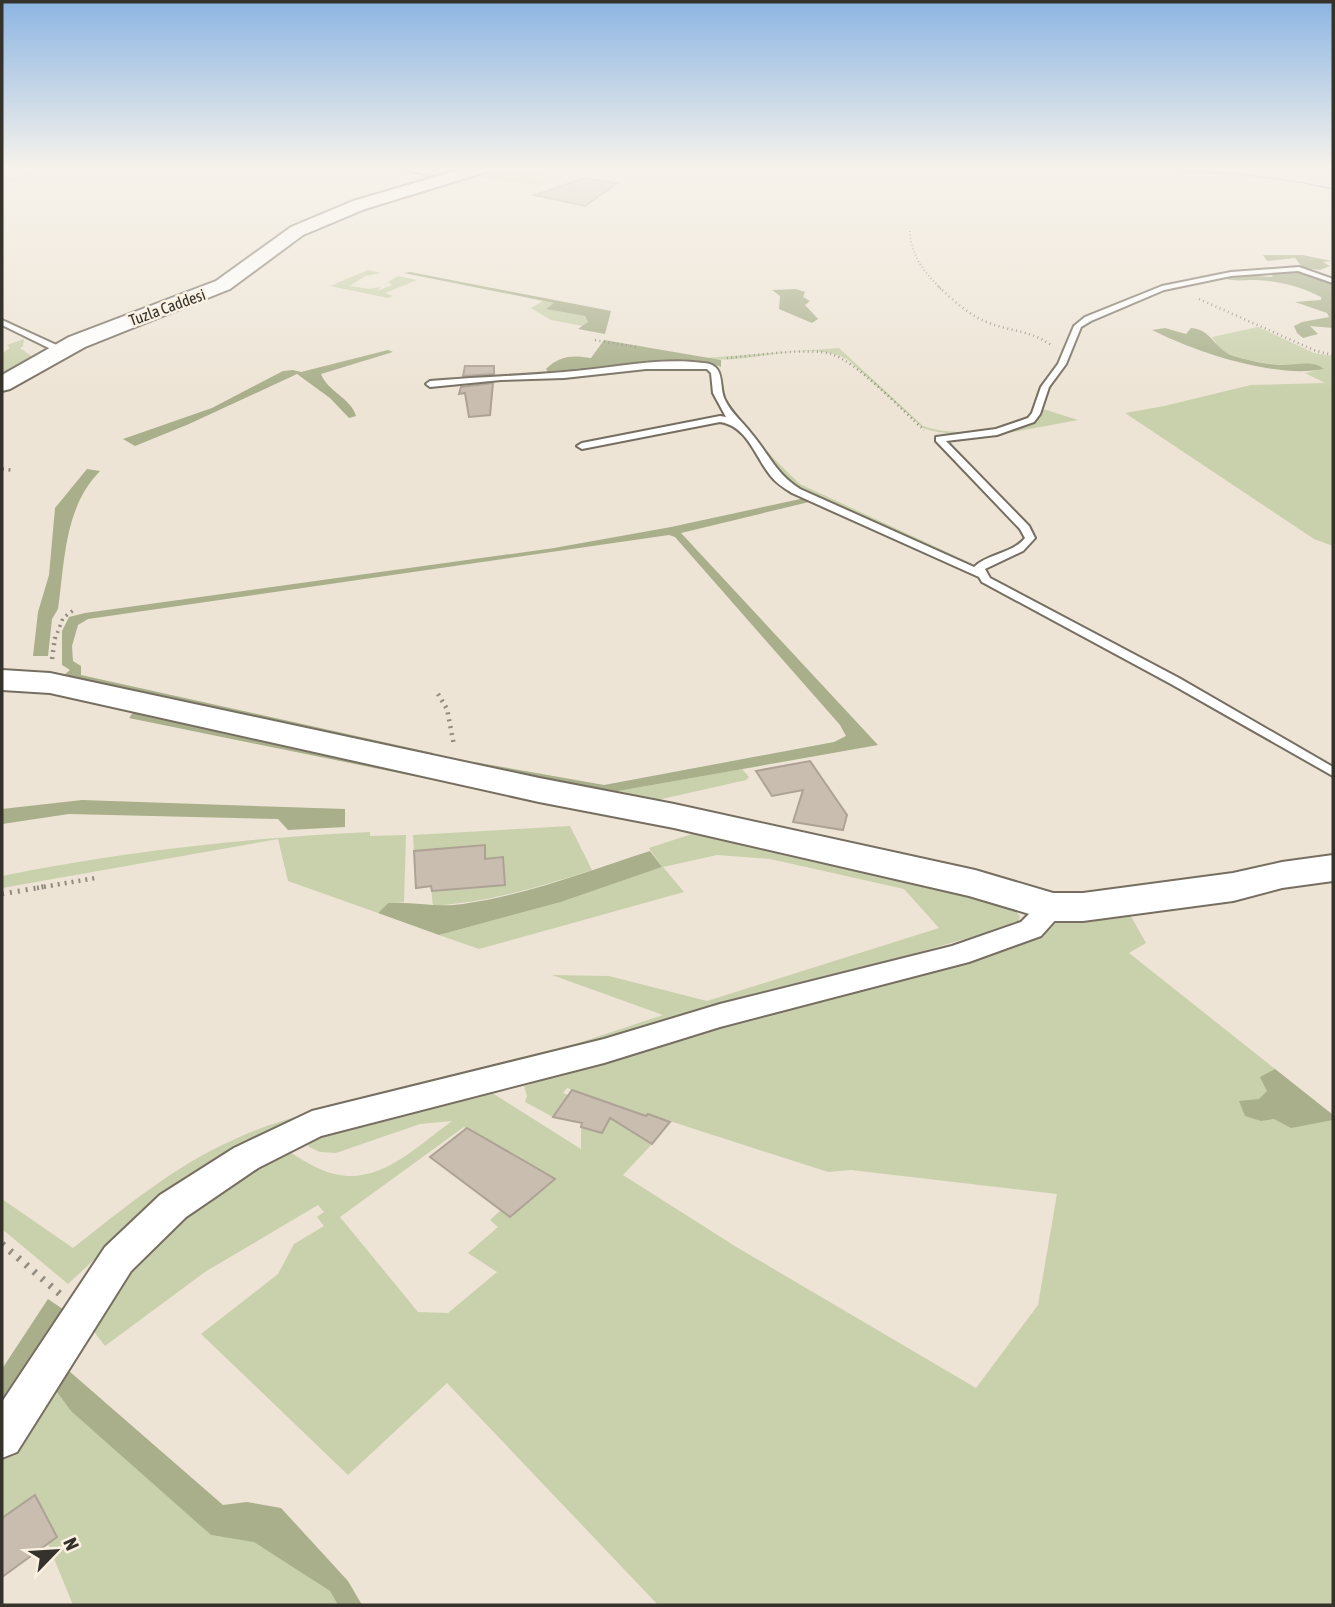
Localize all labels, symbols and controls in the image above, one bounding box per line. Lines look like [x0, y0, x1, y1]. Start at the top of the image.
street label: Tuzla Caddesi [126, 285, 208, 329]
north arrow [21, 1516, 91, 1586]
text: N [59, 1534, 84, 1554]

